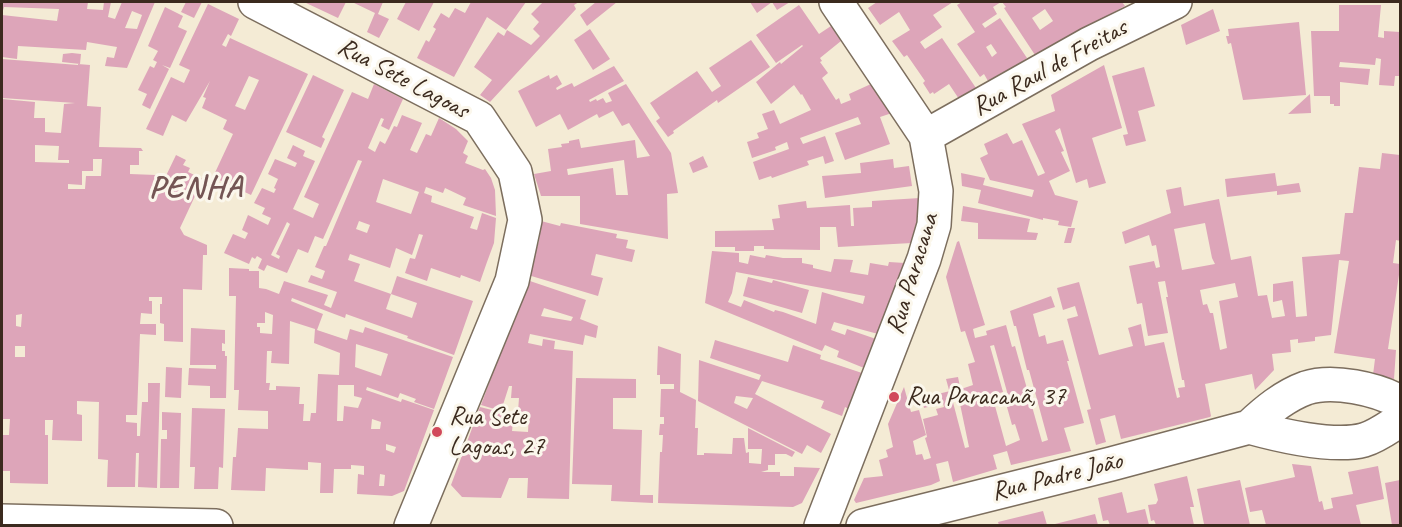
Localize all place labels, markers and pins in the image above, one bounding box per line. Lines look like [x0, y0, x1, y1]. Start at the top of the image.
place label: Rua Paracanã, 37 [906, 381, 1065, 413]
marker: Rua Paracanã, 37 [887, 390, 901, 404]
place label: Rua Sete Lagoas, 27 [449, 401, 544, 462]
marker: Rua Sete Lagoas, 27 [430, 425, 444, 439]

